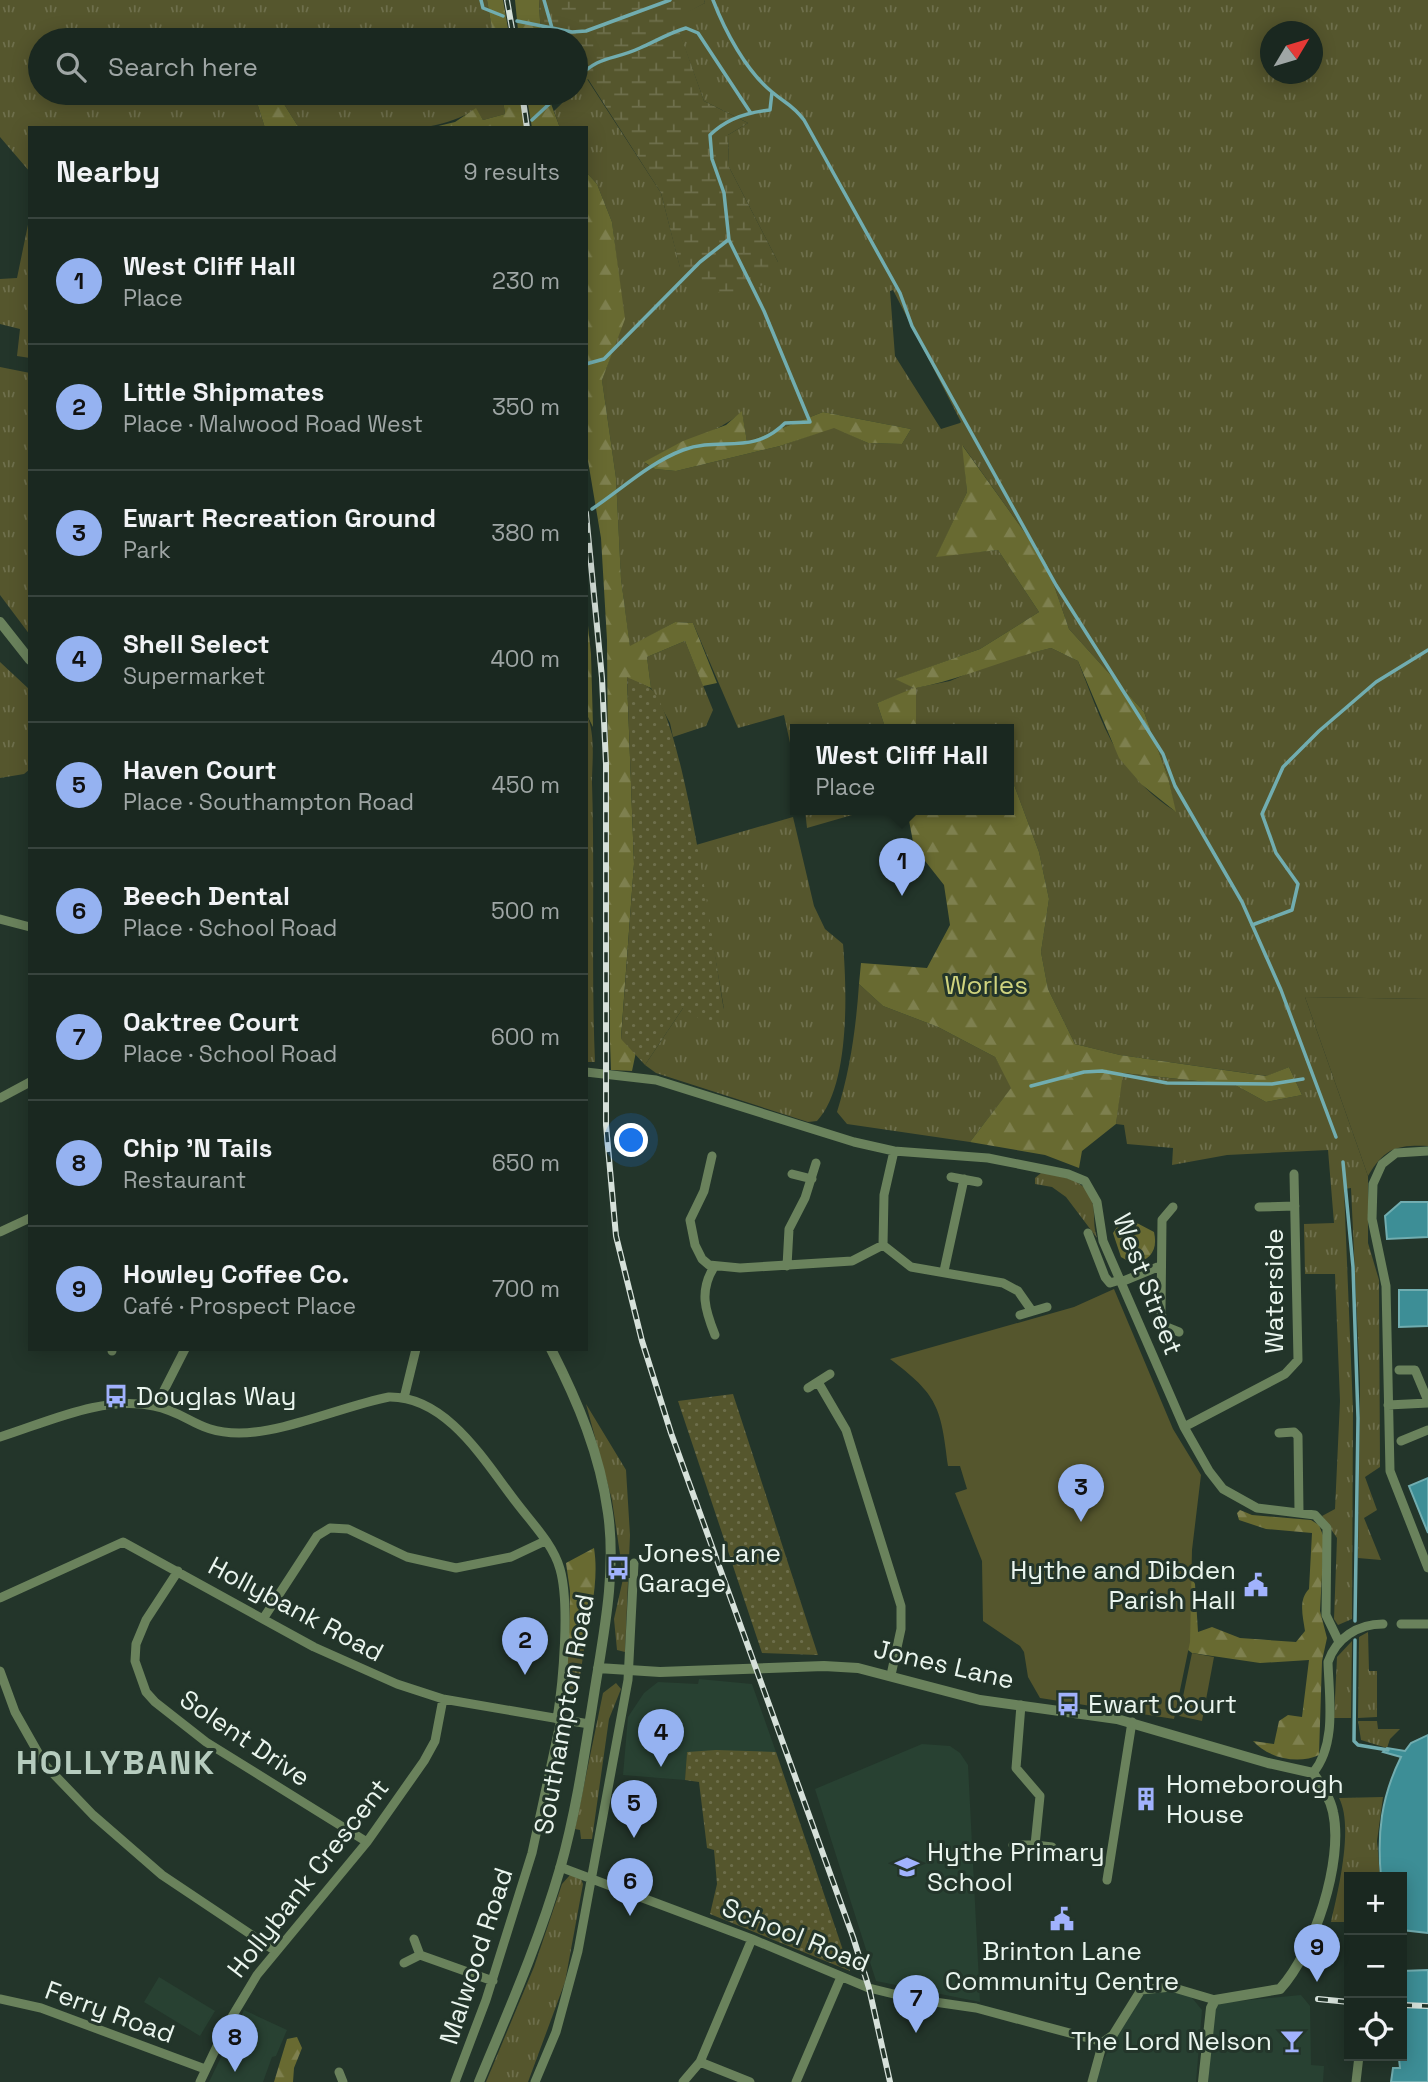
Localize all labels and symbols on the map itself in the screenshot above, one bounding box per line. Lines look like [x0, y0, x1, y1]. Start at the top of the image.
north arrow [1260, 21, 1323, 84]
pin: 1 [879, 838, 925, 896]
park label: Worles [944, 968, 1028, 1002]
your location [614, 1123, 648, 1157]
street label: West Street [1105, 1208, 1191, 1360]
street label: Waterside [1257, 1228, 1291, 1354]
place label: Douglas Way [136, 1379, 296, 1413]
bus stop icon: Douglas Way [102, 1382, 130, 1410]
pin: 3 [1058, 1464, 1104, 1522]
place label: Jones Lane Garage [638, 1536, 781, 1600]
street label: Hollybank Road [202, 1548, 390, 1670]
place label: Hythe and Dibden Parish Hall [1010, 1553, 1236, 1617]
bus stop icon: Jones Lane Garage [604, 1554, 632, 1582]
public building icon: Hythe and Dibden Parish Hall [1242, 1571, 1270, 1599]
street label: Southampton Road [526, 1591, 602, 1837]
pin: 2 [502, 1617, 548, 1675]
street label: Jones Lane [871, 1631, 1017, 1697]
street label: Solent Drive [173, 1682, 317, 1794]
place label: Ewart Court [1088, 1687, 1237, 1721]
bus stop icon: Ewart Court [1054, 1690, 1082, 1718]
pin: 4 [638, 1709, 684, 1767]
district label: HOLLYBANK [16, 1742, 216, 1784]
place label: Homeborough House [1166, 1767, 1344, 1831]
street label: Hollybank Crescent [220, 1772, 396, 1984]
pin: 5 [611, 1780, 657, 1838]
building icon: Homeborough House [1132, 1785, 1160, 1813]
place label: Hythe Primary School [927, 1835, 1105, 1899]
school or university icon: Hythe Primary School [893, 1853, 921, 1881]
pin: 6 [607, 1858, 653, 1916]
street label: Malwood Road [431, 1863, 521, 2049]
street label: School Road [717, 1890, 875, 1980]
public building icon: Brinton Lane Community Centre [1048, 1905, 1076, 1933]
pin: 9 [1294, 1924, 1340, 1982]
place label: Brinton Lane Community Centre [945, 1934, 1179, 1998]
street label: Ferry Road [41, 1973, 179, 2051]
pin: 7 [893, 1975, 939, 2033]
pin: 8 [212, 2014, 258, 2072]
place label: The Lord Nelson [1071, 2024, 1272, 2058]
bar icon: The Lord Nelson [1278, 2027, 1306, 2055]

